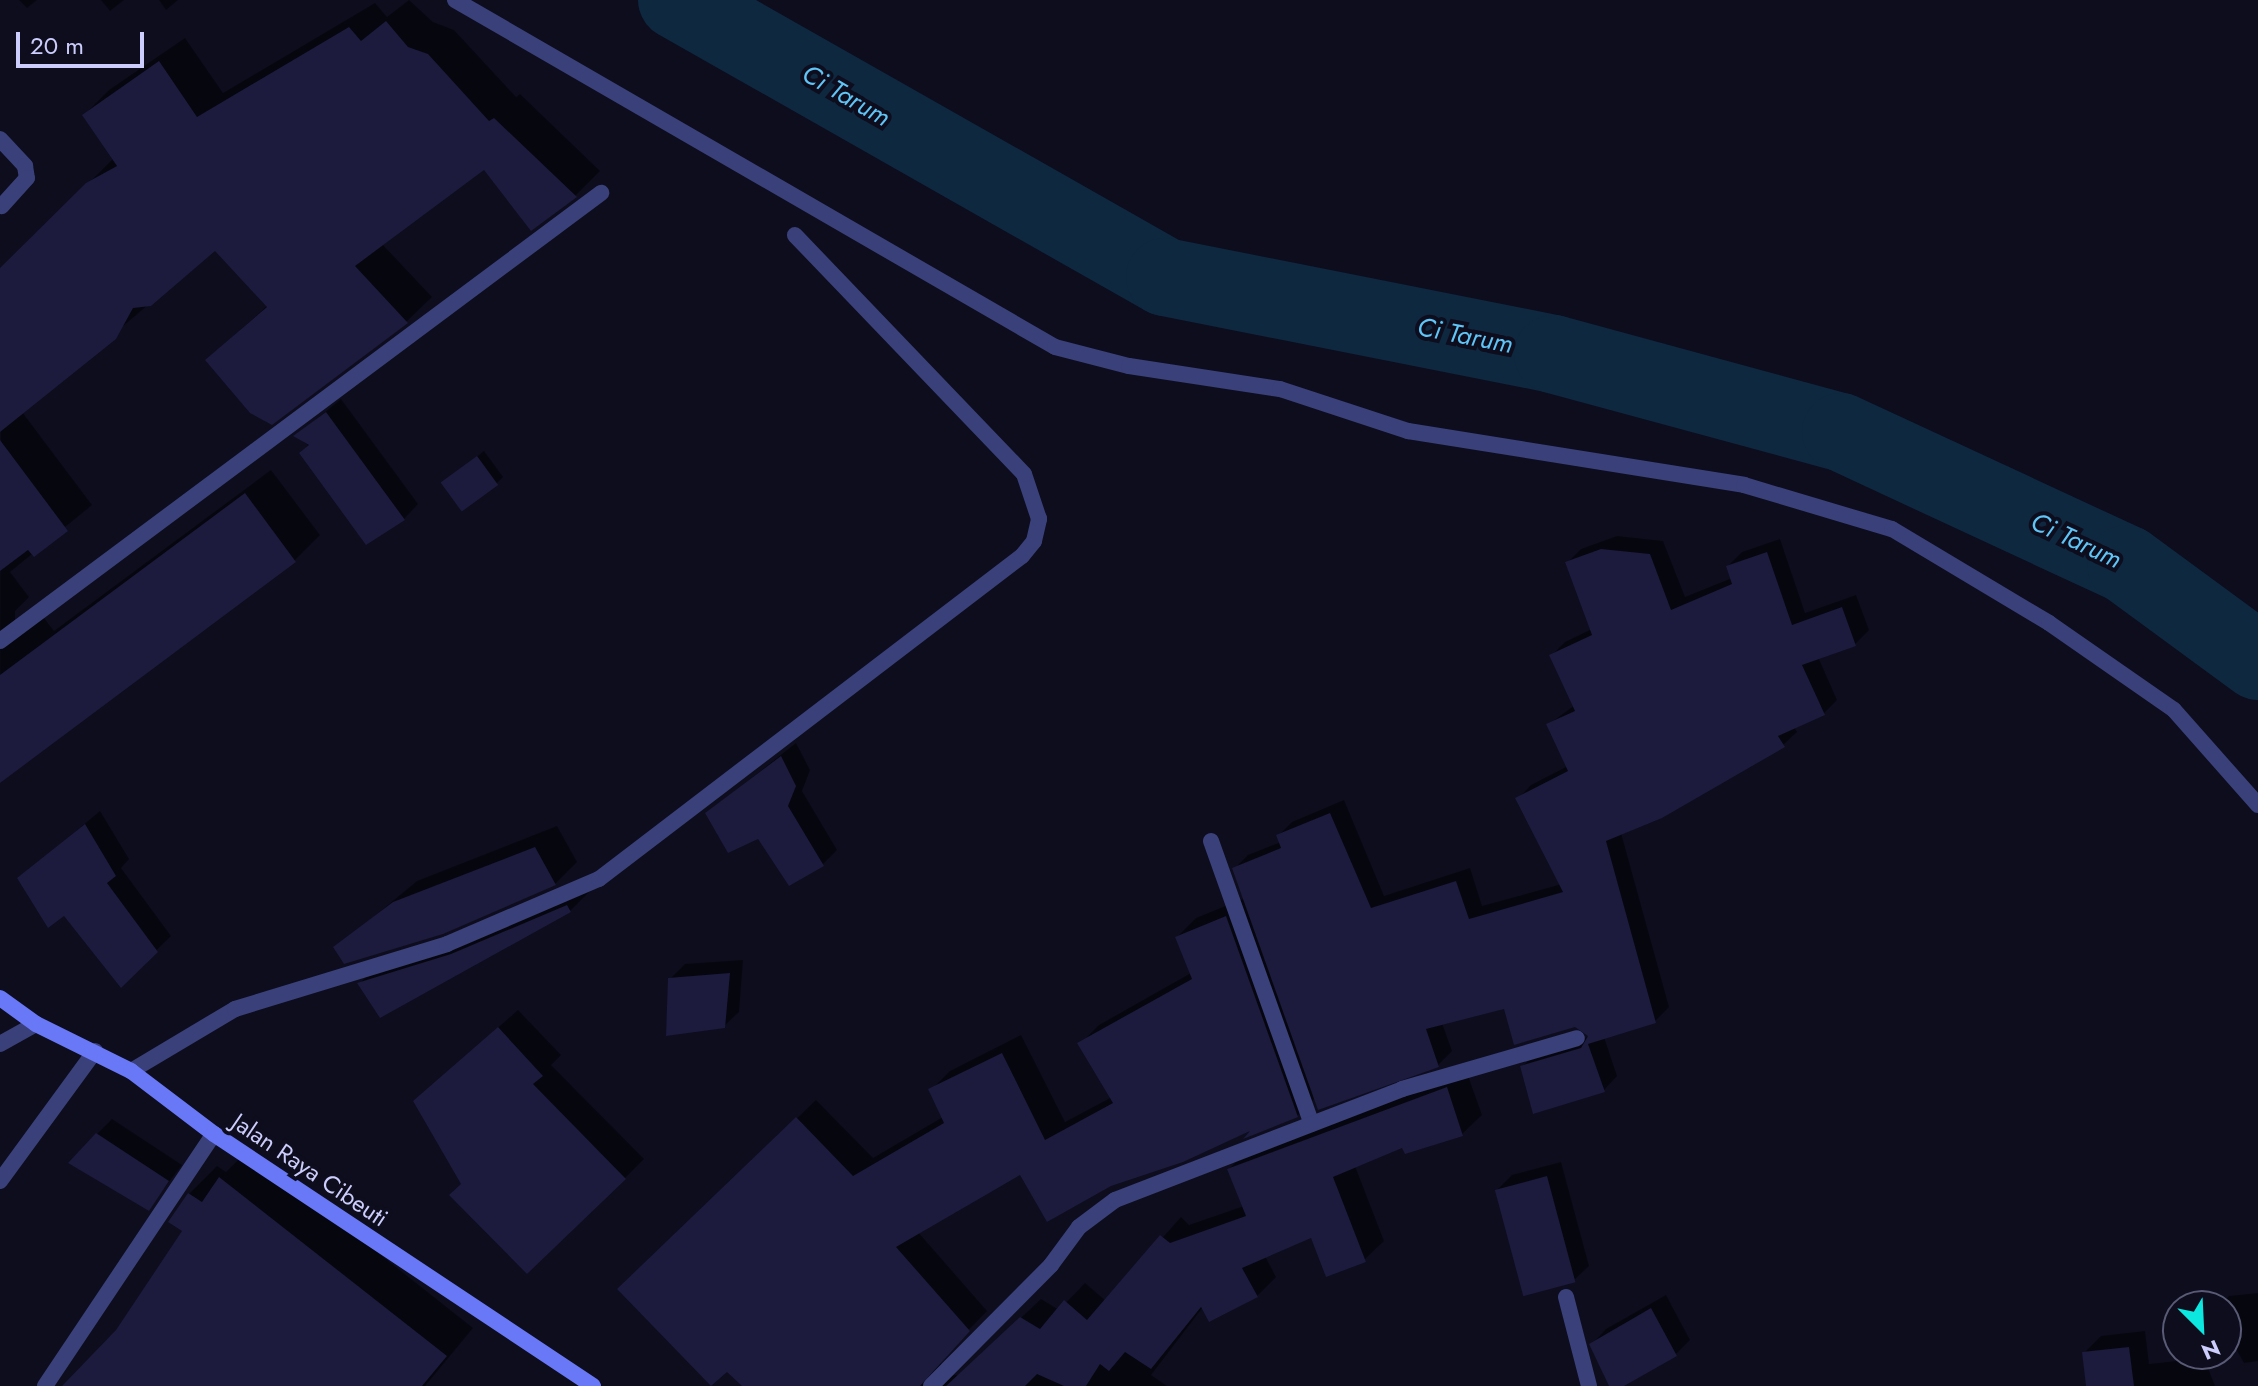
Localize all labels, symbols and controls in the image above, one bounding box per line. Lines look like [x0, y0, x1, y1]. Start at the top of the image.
scale bar [20, 16, 148, 66]
text: 20 m [30, 28, 84, 63]
water label: Ci Tarum [796, 58, 896, 134]
water label: Ci Tarum [1415, 311, 1515, 361]
water label: Ci Tarum [2026, 506, 2126, 576]
street label: Jalan Raya Cibeuti [227, 1107, 393, 1233]
north arrow [2162, 1290, 2242, 1370]
text: N [2196, 1332, 2225, 1368]

